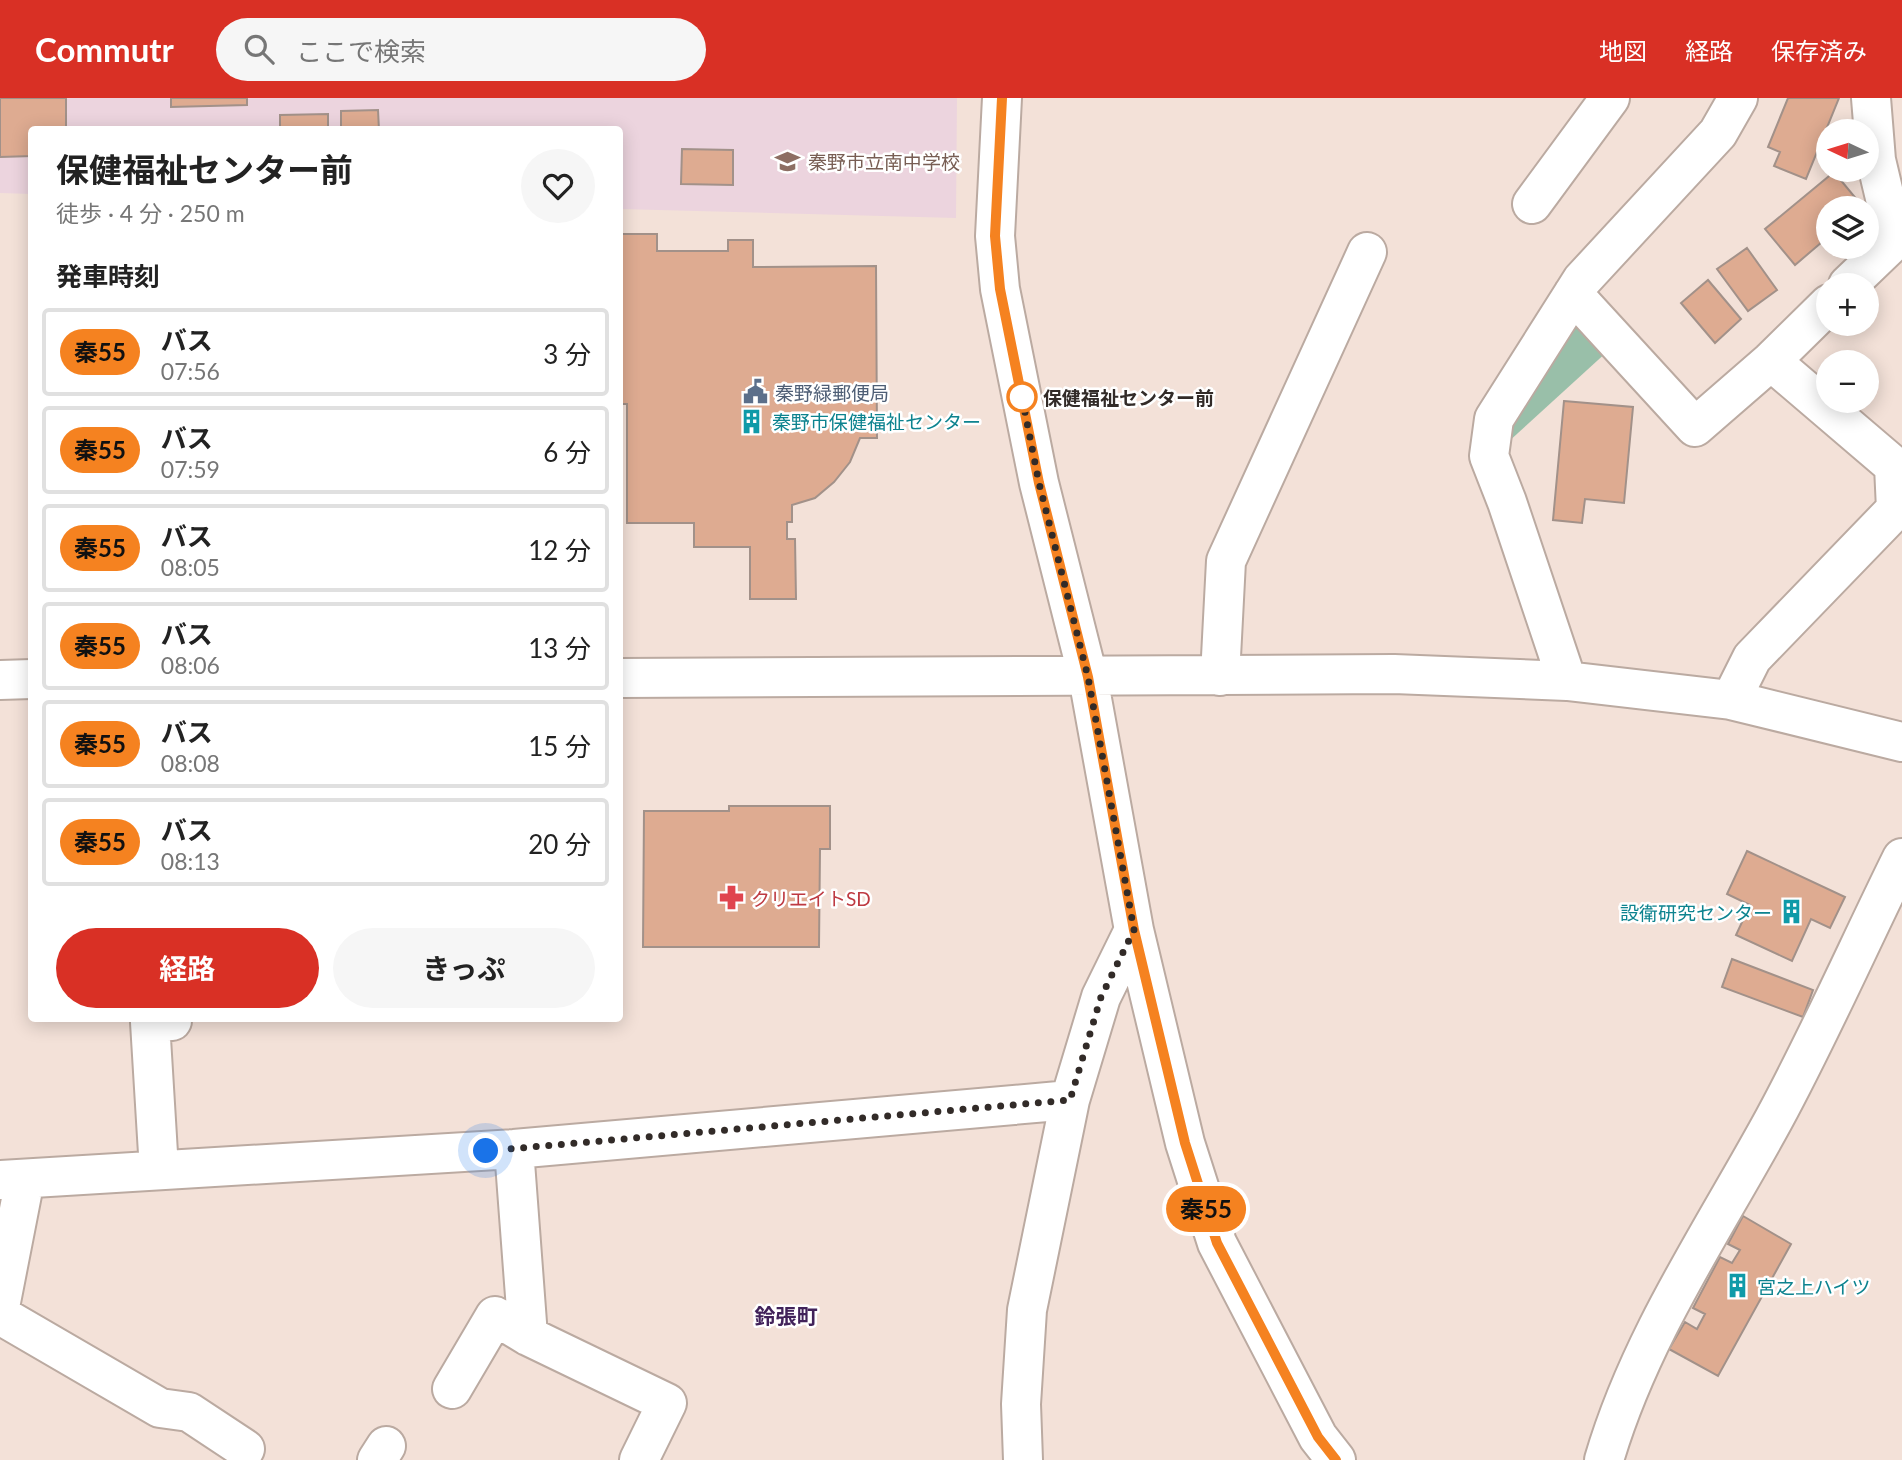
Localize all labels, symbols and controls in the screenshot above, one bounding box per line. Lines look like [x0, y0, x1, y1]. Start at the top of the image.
search box [216, 18, 706, 81]
text: Commutr [35, 29, 174, 69]
icon: search [240, 30, 278, 68]
text: ここで検索 [296, 35, 426, 67]
text: 地図 [1599, 36, 1647, 65]
text: 経路 [1685, 36, 1733, 65]
text: 保存済み [1771, 36, 1867, 65]
north arrow [1816, 119, 1880, 182]
map controls [1816, 119, 1879, 413]
school or university icon: 秦野市立南中学校 [774, 147, 802, 175]
text: 保健福祉センター前 [56, 149, 353, 189]
button: heart [521, 149, 595, 223]
place label: 秦野市立南中学校 [808, 150, 960, 173]
button: layers [1816, 196, 1879, 259]
text: 徒歩 · 4 分 · 250 m [56, 199, 245, 227]
text: 発車時刻 [56, 260, 160, 292]
button: + [1816, 273, 1879, 336]
text: バス [161, 324, 213, 356]
text: 秦55 [74, 337, 126, 366]
text: 3 分 [543, 338, 591, 370]
button: − [1816, 350, 1879, 413]
text: 07:56 [161, 357, 220, 385]
public building icon: 秦野緑郵便局 [741, 378, 769, 406]
place label: 秦野緑郵便局 [775, 381, 889, 404]
marker: 保健福祉センター前 [1007, 382, 1037, 412]
place label: 保健福祉センター前 [1043, 386, 1214, 409]
building icon: 秦野市保健福祉センター [738, 407, 766, 435]
place label: 秦野市保健福祉センター [772, 410, 981, 433]
text: バス [161, 422, 213, 454]
text: 秦55 [74, 435, 126, 464]
text: 6 分 [543, 436, 591, 468]
text: 07:59 [161, 455, 220, 483]
text: バス [161, 520, 213, 552]
text: 秦55 [74, 533, 126, 562]
text: 12 分 [528, 534, 591, 566]
text: 08:05 [161, 553, 220, 581]
text: バス [161, 618, 213, 650]
text: 秦55 [74, 631, 126, 660]
text: 13 分 [528, 632, 591, 664]
text: 08:06 [161, 651, 220, 679]
text: バス [161, 716, 213, 748]
text: 秦55 [74, 729, 126, 758]
text: 15 分 [528, 730, 591, 762]
text: 08:08 [161, 749, 220, 777]
text: バス [161, 814, 213, 846]
text: 秦55 [74, 827, 126, 856]
text: 20 分 [528, 828, 591, 860]
text: 08:13 [161, 847, 220, 875]
pharmacy icon: クリエイトSD [717, 884, 745, 912]
place label: クリエイトSD [751, 887, 871, 910]
building icon: 設衛研究センター [1778, 898, 1806, 926]
place label: 設衛研究センター [1620, 901, 1772, 924]
button: 経路 [56, 928, 319, 1008]
button: きっぷ [333, 928, 595, 1008]
your location [468, 1133, 503, 1168]
line badge: 秦55 [1166, 1186, 1246, 1232]
text: 秦55 [1180, 1194, 1232, 1223]
building icon: 宮之上ハイツ [1723, 1272, 1751, 1300]
place label: 宮之上ハイツ [1757, 1275, 1871, 1298]
district label: 鈴張町 [755, 1303, 818, 1328]

